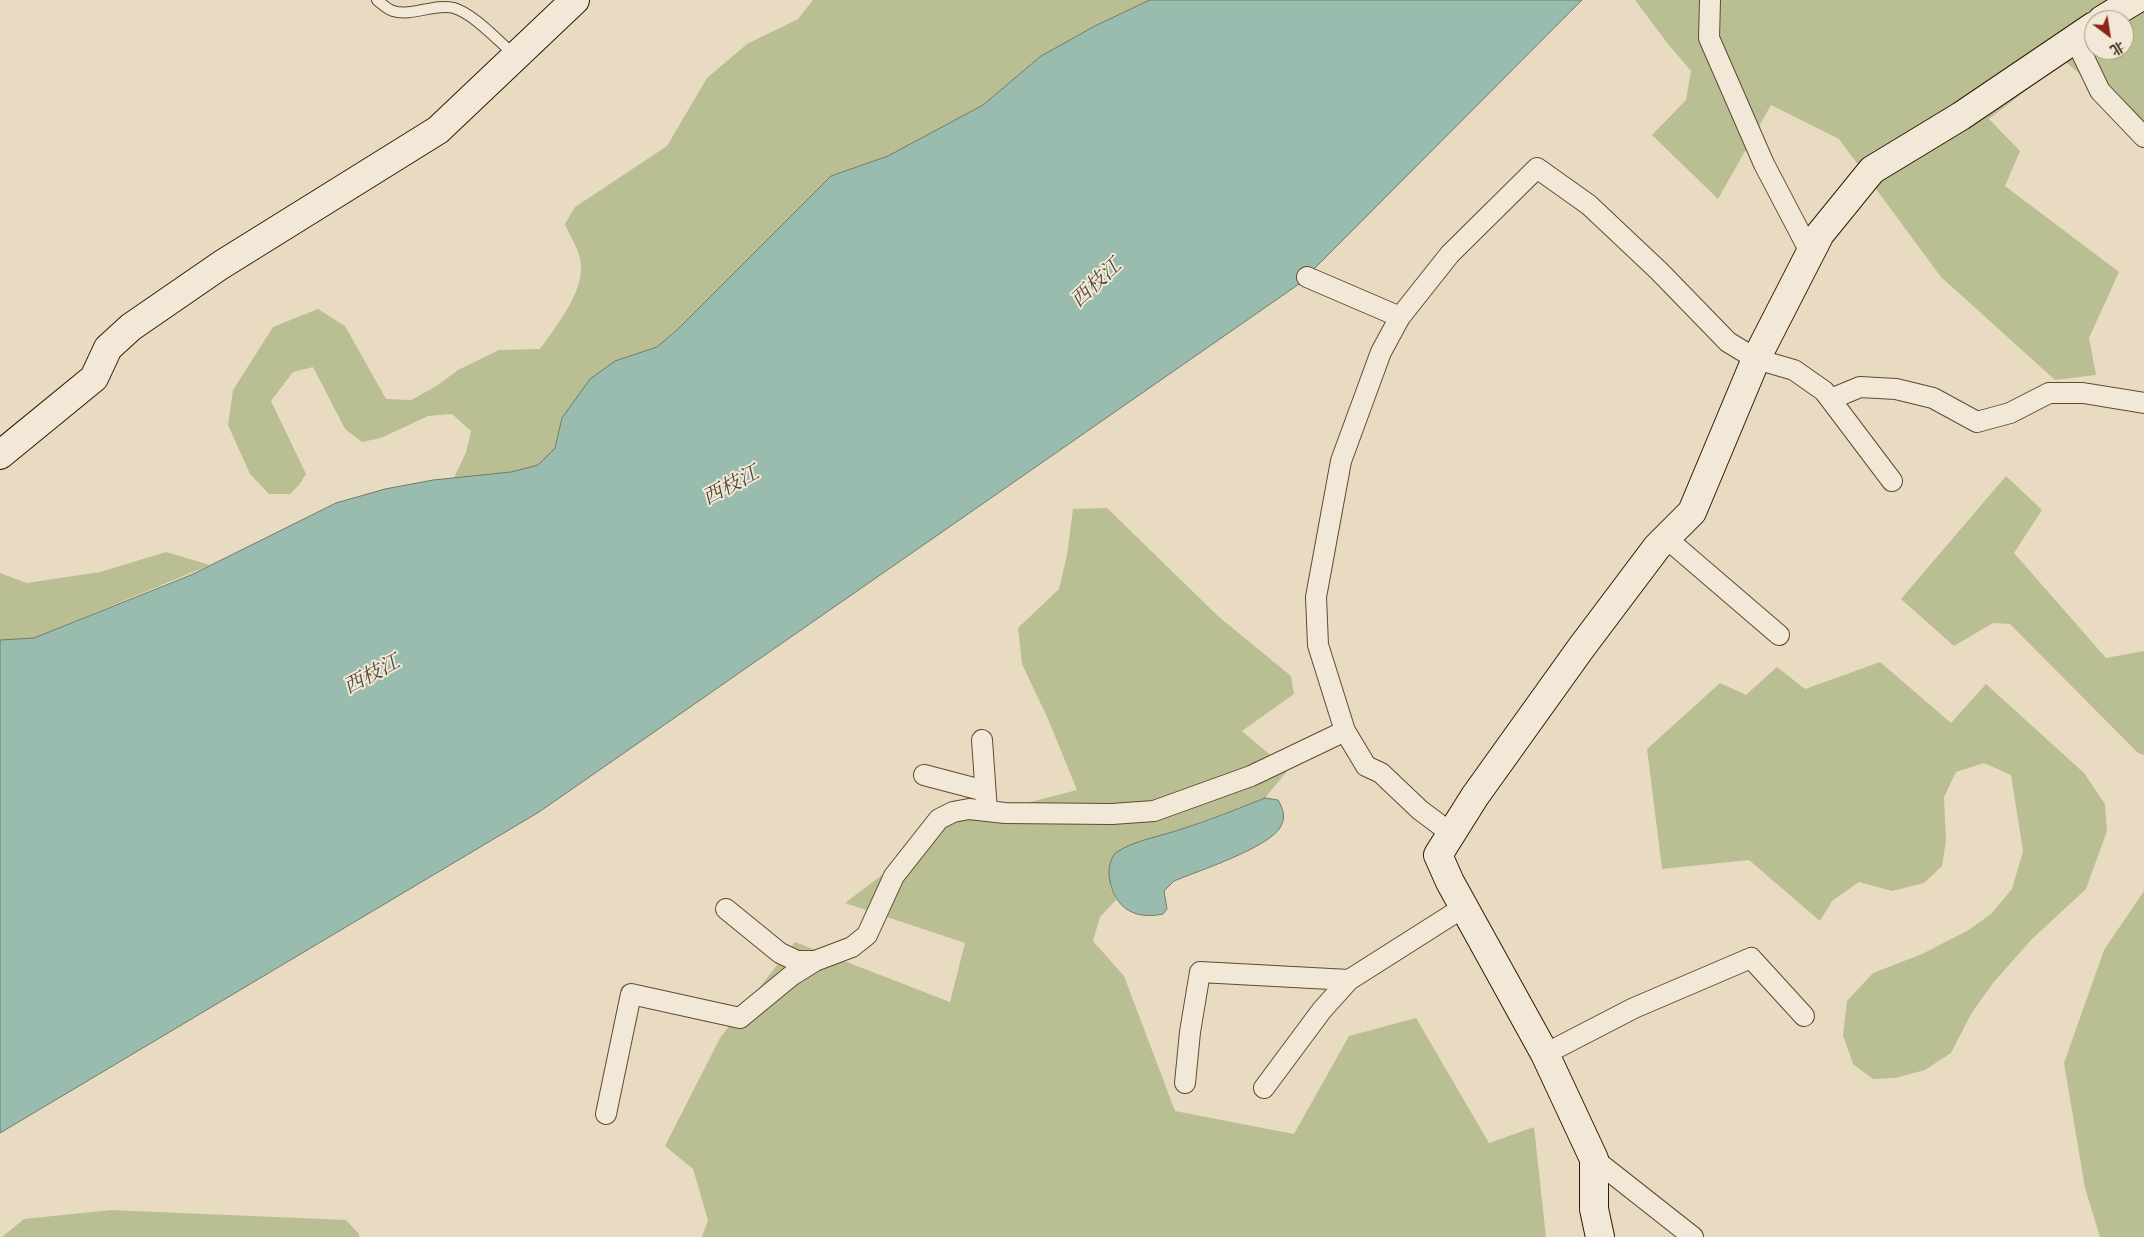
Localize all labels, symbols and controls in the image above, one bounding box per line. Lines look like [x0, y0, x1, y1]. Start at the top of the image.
north arrow [2084, 10, 2134, 60]
text: 北 [2105, 35, 2127, 59]
water label: 西枝江 [1068, 256, 1128, 314]
water label: 西枝江 [700, 463, 764, 513]
water label: 西枝江 [341, 652, 405, 702]

